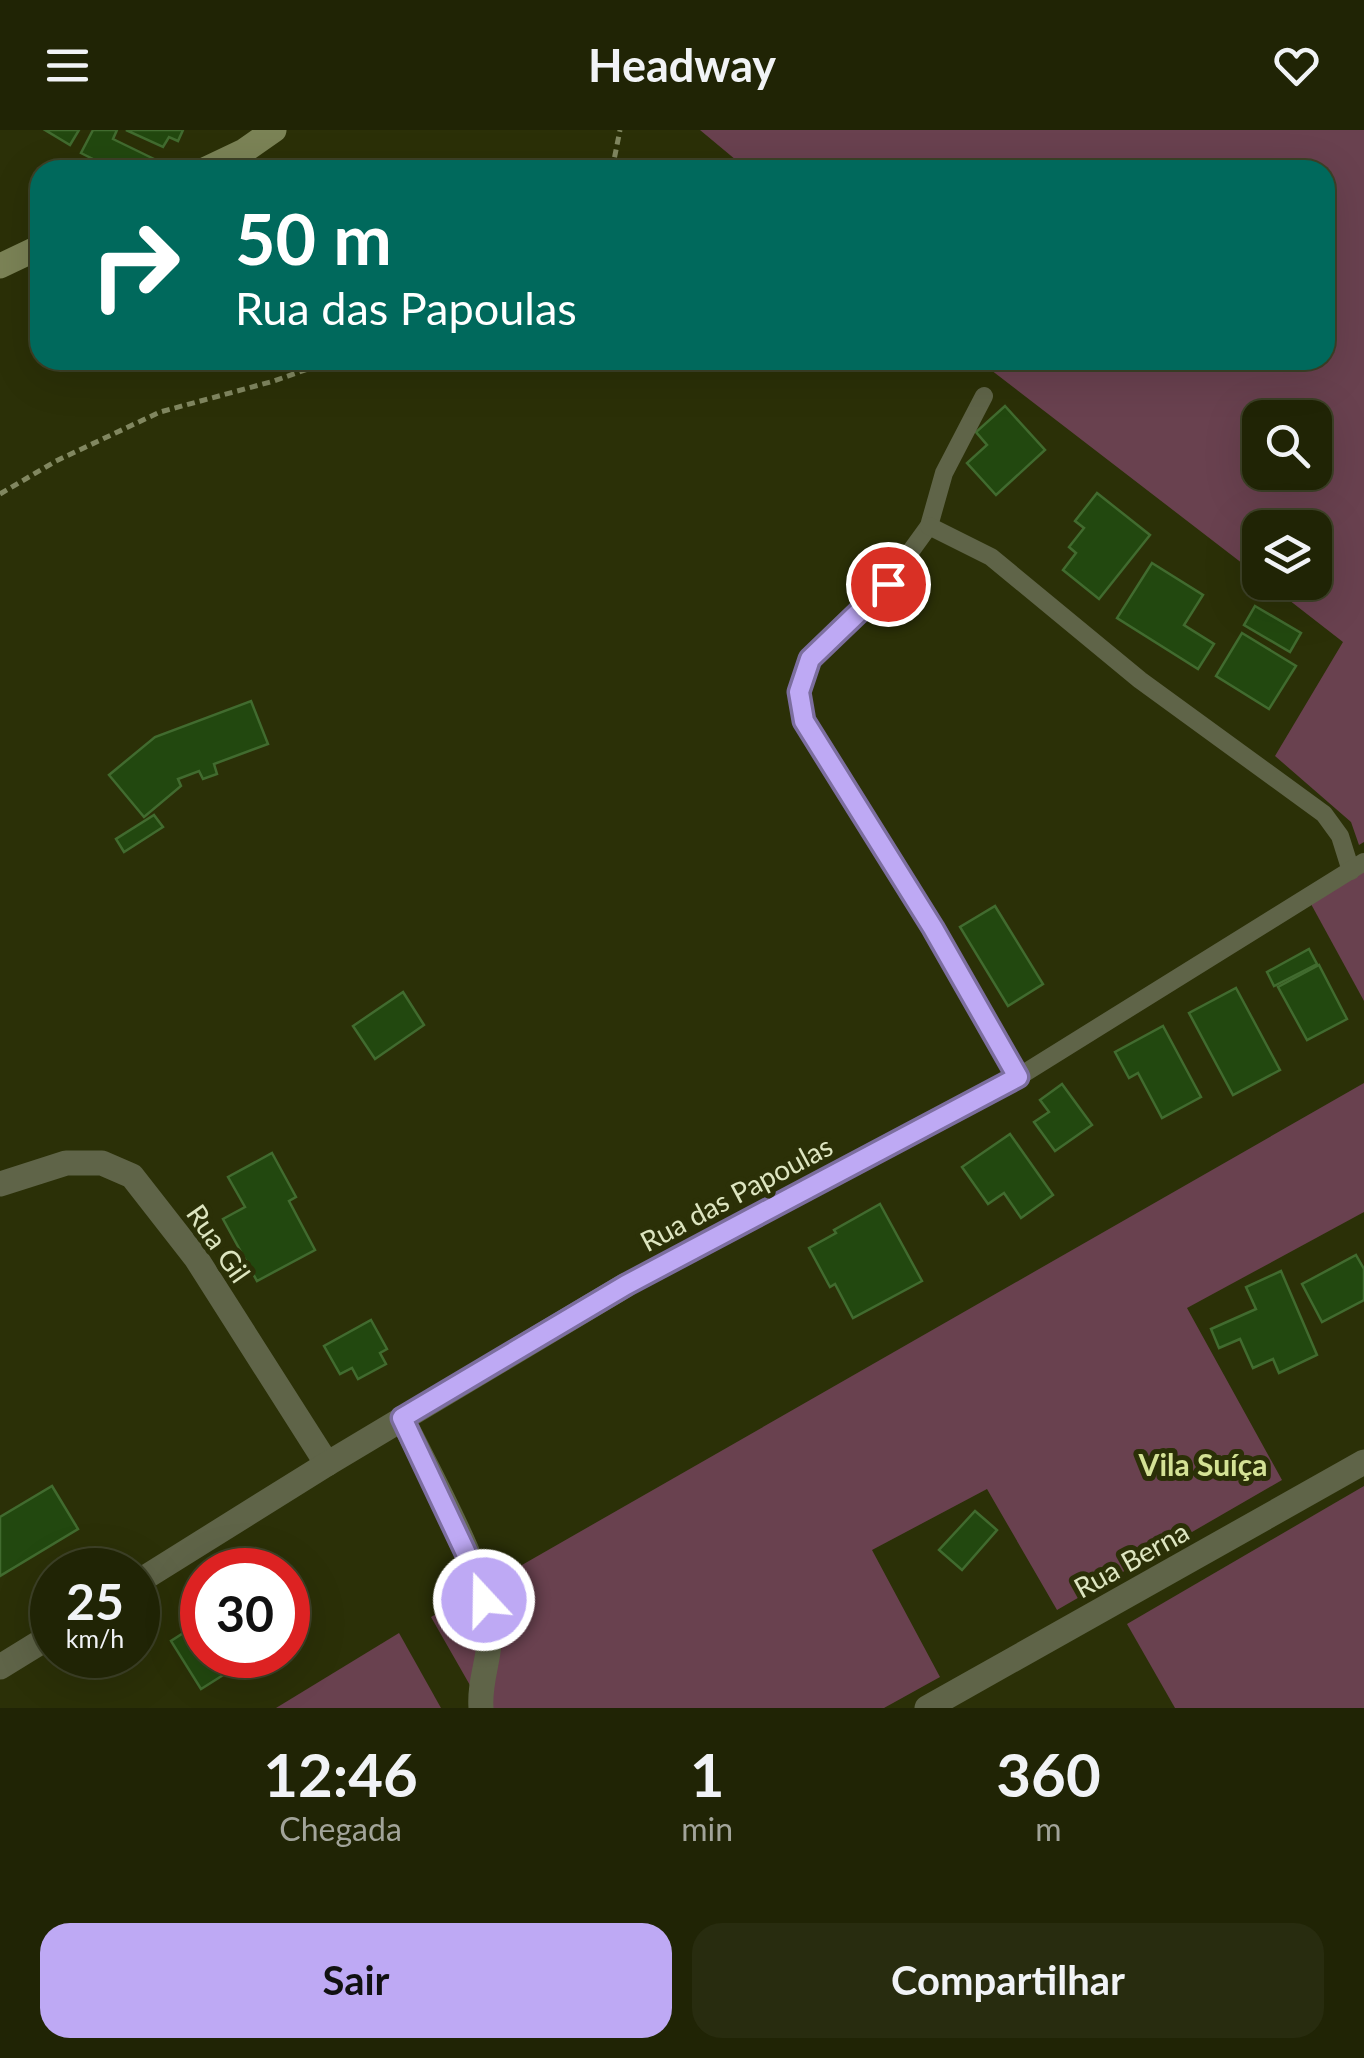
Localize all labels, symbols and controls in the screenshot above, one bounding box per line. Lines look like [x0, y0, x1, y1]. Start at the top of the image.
icon: menu [40, 38, 95, 93]
text: Headway [588, 38, 776, 92]
icon: heart [1269, 38, 1324, 93]
text: 50 m [235, 196, 392, 280]
icon: right [70, 200, 200, 330]
text: Rua das Papoulas [235, 281, 577, 335]
map controls [1242, 400, 1332, 600]
button: search [1242, 400, 1332, 490]
button: layers [1242, 510, 1332, 600]
pin [846, 542, 931, 627]
icon: arrive [861, 557, 916, 612]
street label: Rua das Papoulas [634, 1128, 838, 1258]
street label: Rua Gil [180, 1197, 258, 1289]
district label: Vila Suíça [1138, 1446, 1267, 1482]
street label: Rua Berna [1068, 1514, 1194, 1604]
speed limit sign: 30 [180, 1548, 310, 1678]
position arrow [432, 1548, 536, 1652]
text: 25 [66, 1571, 124, 1631]
text: km/h [66, 1623, 124, 1653]
text: 12:46 [263, 1738, 418, 1810]
text: 1 [690, 1738, 725, 1810]
text: 360 [996, 1738, 1101, 1810]
text: Chegada [279, 1809, 402, 1848]
text: min [681, 1809, 733, 1848]
text: m [1035, 1809, 1062, 1848]
button: Sair [40, 1923, 672, 2038]
button: Compartilhar [692, 1923, 1324, 2038]

